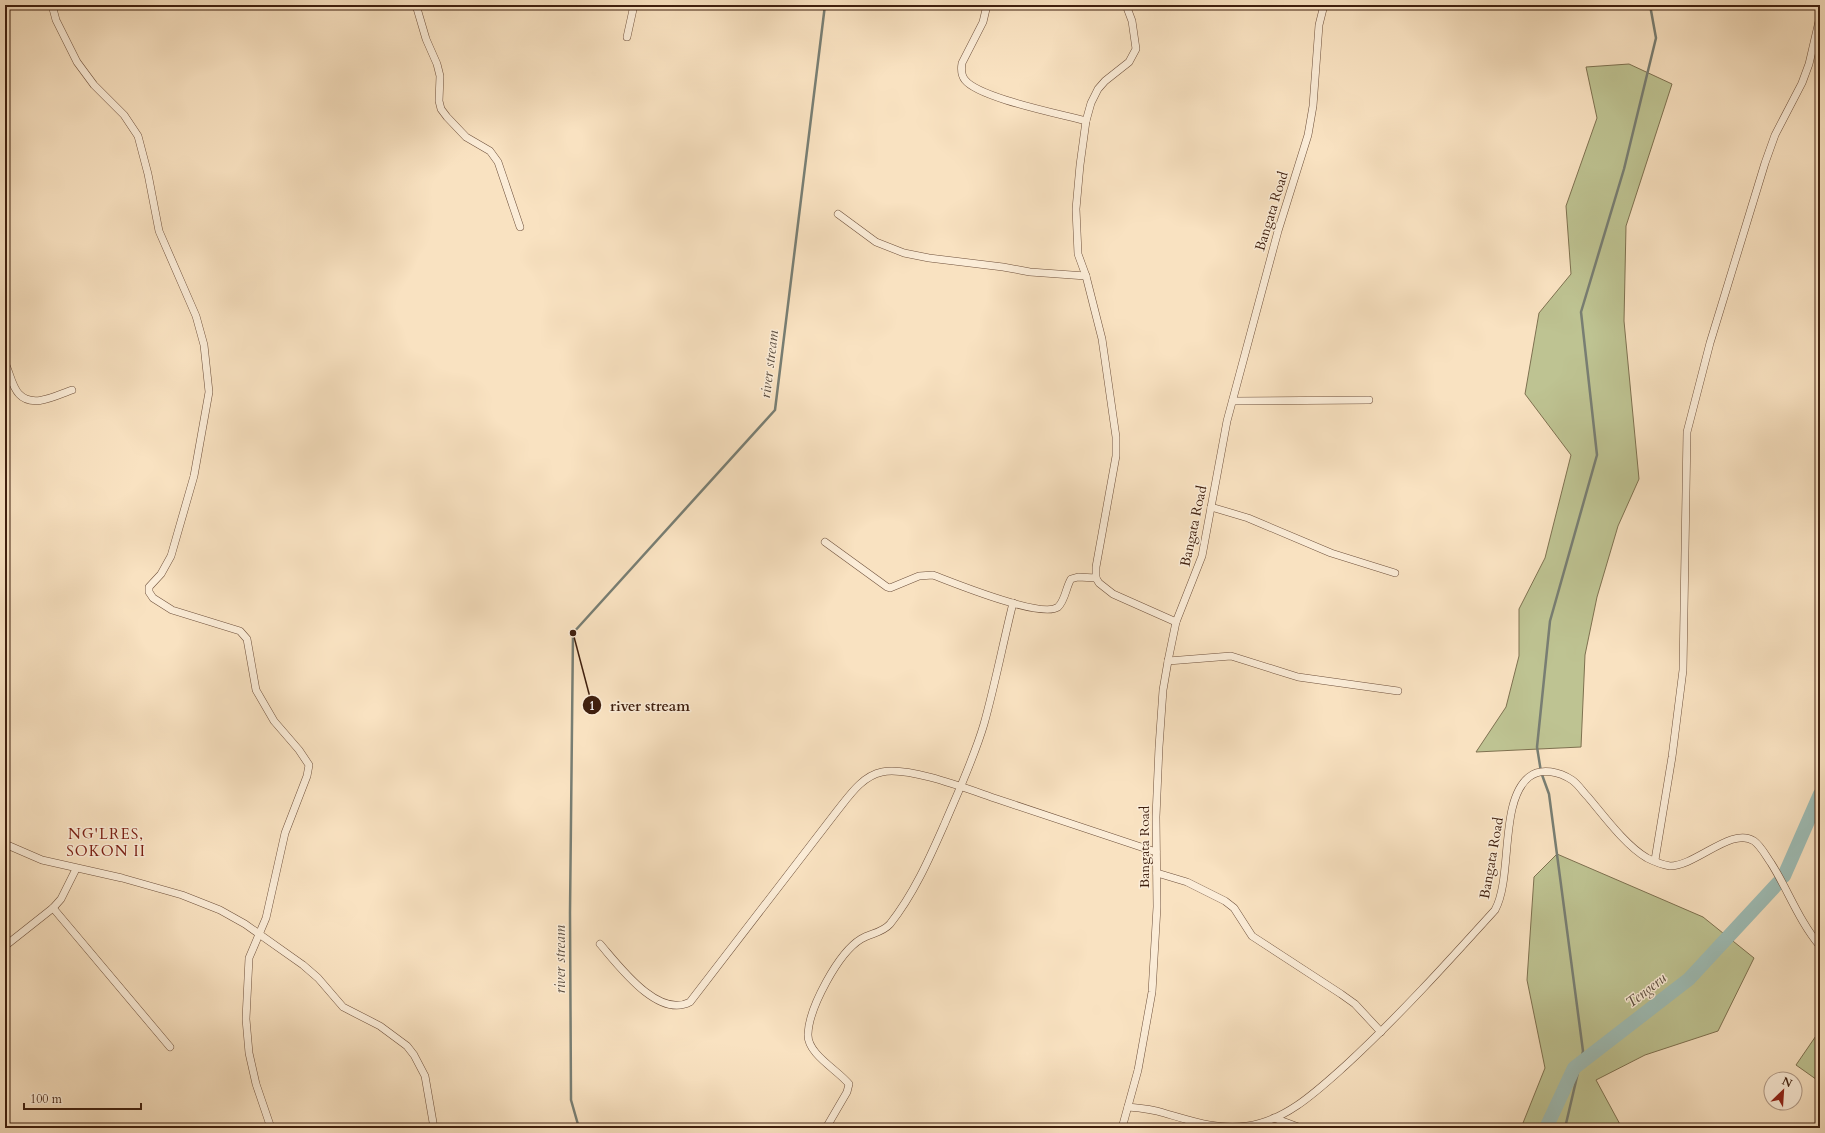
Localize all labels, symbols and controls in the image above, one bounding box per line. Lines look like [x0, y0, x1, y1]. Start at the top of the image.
street label: Bangata Road [1250, 168, 1293, 253]
water label: river stream [755, 328, 783, 399]
street label: Bangata Road [1176, 483, 1211, 568]
callout: river stream [582, 692, 698, 719]
text: river stream [610, 696, 690, 716]
text: 1 [589, 698, 595, 714]
street label: Bangata Road [1135, 805, 1154, 888]
street label: Bangata Road [1475, 815, 1508, 900]
district label: NG'LRES, SOKON II [66, 824, 146, 861]
water label: river stream [550, 924, 570, 993]
water label: Tengeru [1622, 968, 1671, 1012]
north arrow [1763, 1071, 1803, 1111]
text: N [1780, 1074, 1795, 1091]
scale bar [24, 1085, 141, 1111]
text: 100 m [30, 1091, 63, 1107]

